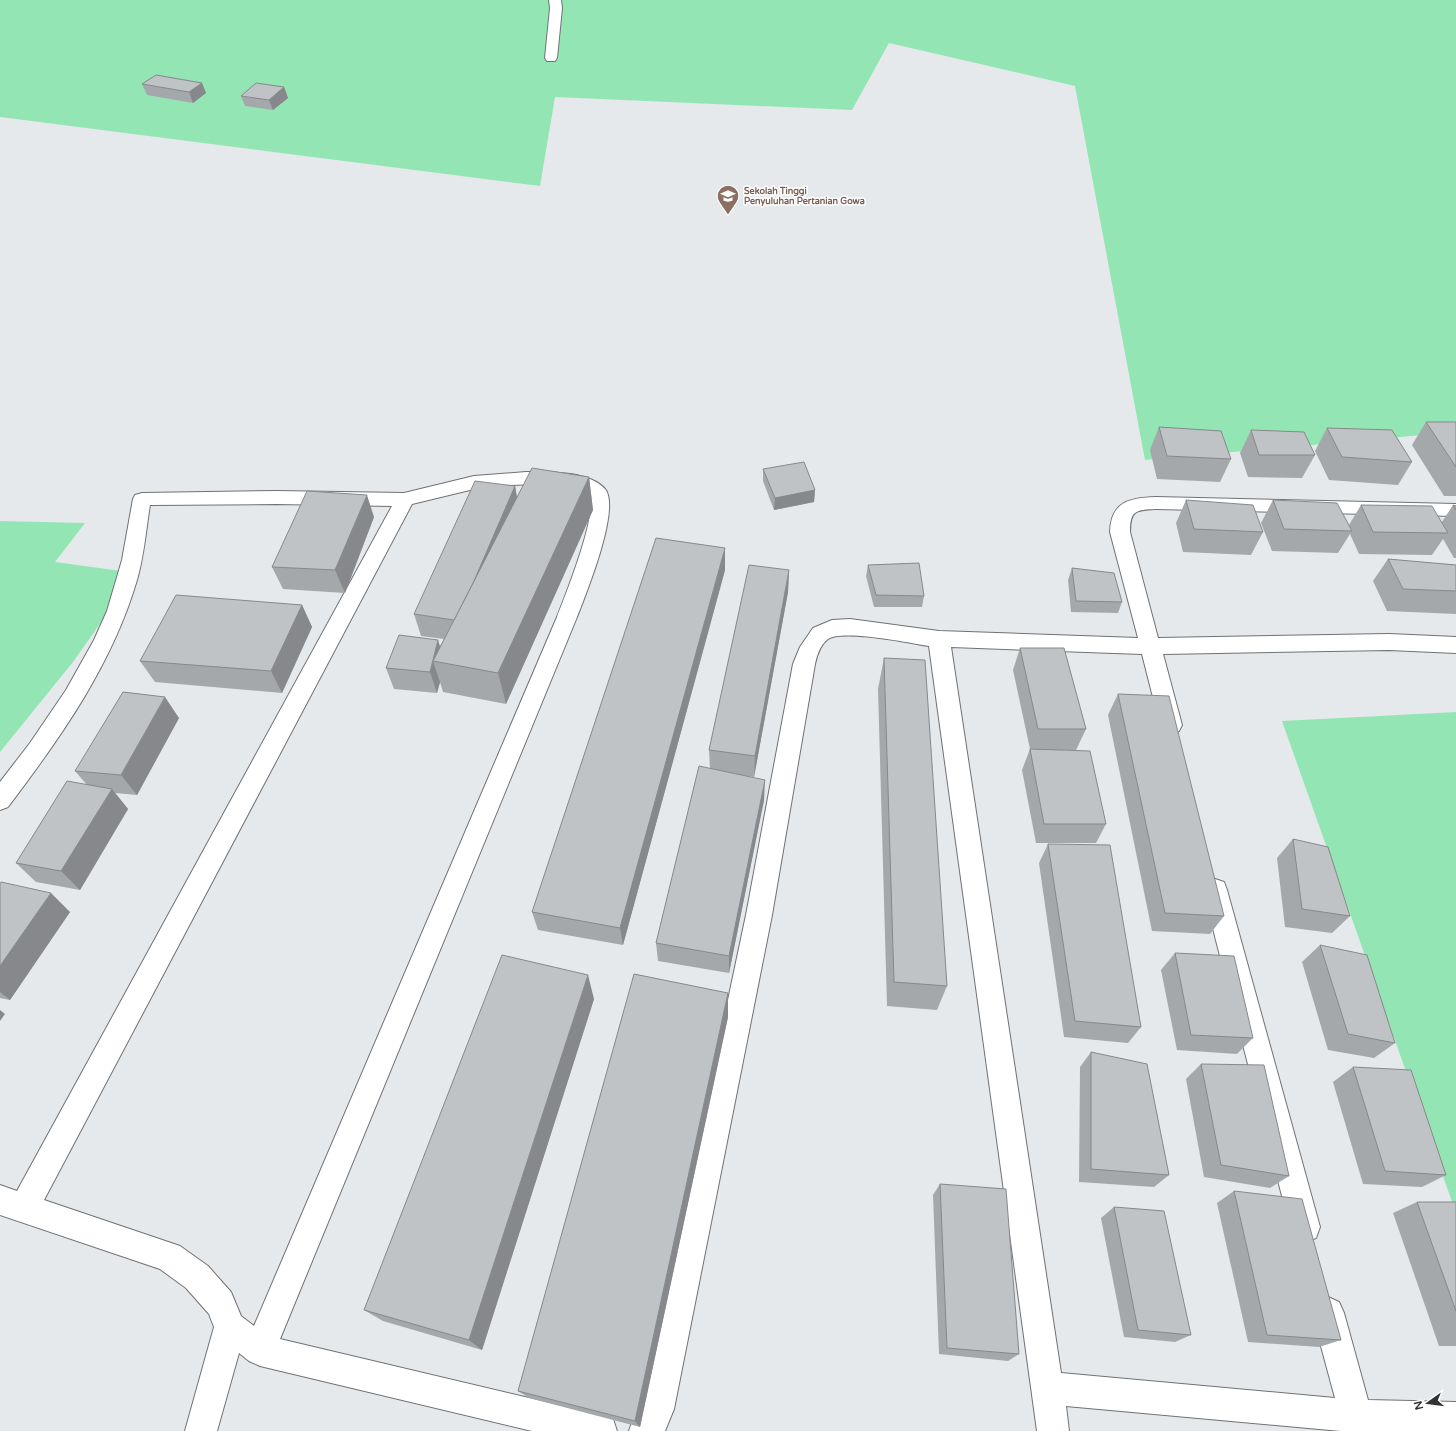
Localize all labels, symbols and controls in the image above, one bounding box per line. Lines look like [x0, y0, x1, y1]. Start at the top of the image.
school or university icon: Sekolah Tinggi Penyuluhan Pertanian Gowa [715, 183, 741, 216]
place label: Sekolah Tinggi Penyuluhan Pertanian Gowa [744, 186, 865, 207]
north arrow [1408, 1383, 1448, 1423]
text: N [1411, 1399, 1426, 1411]

